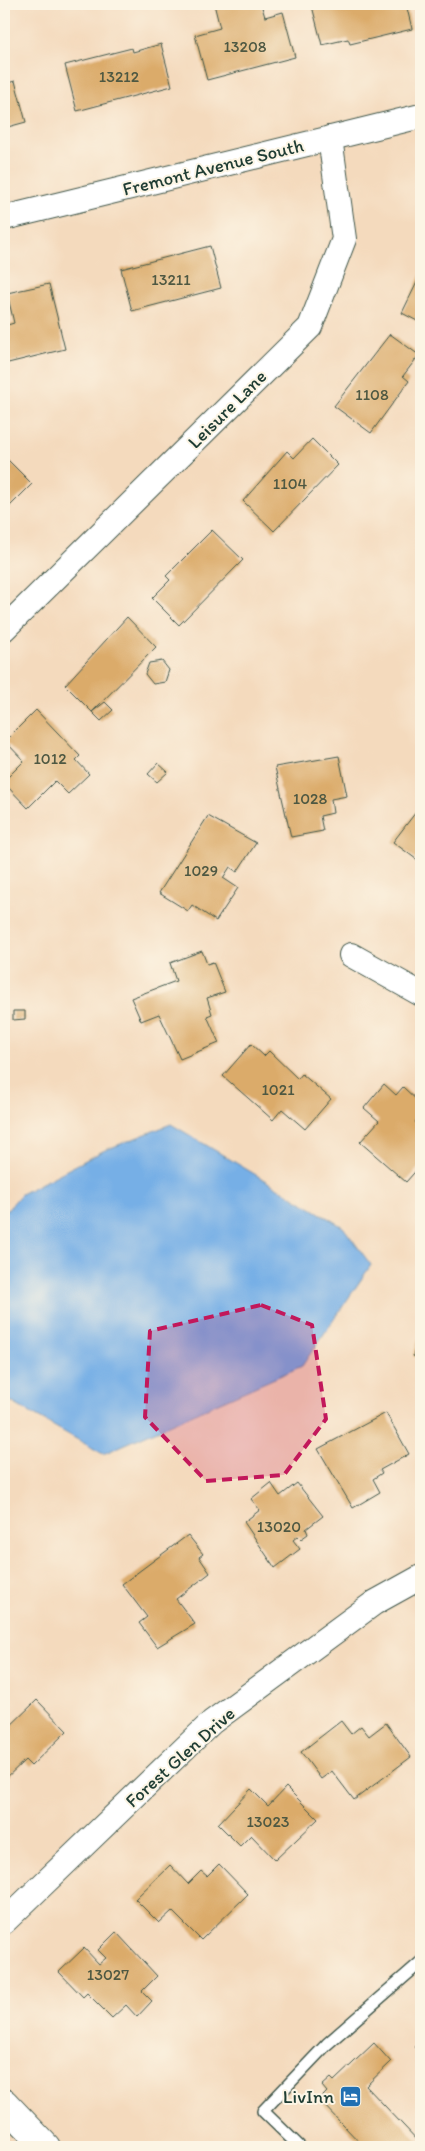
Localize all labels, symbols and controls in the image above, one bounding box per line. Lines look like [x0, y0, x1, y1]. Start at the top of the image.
house number: 13208 [223, 37, 267, 56]
house number: 13212 [99, 67, 140, 86]
street label: Fremont Avenue South [120, 133, 306, 201]
house number: 13211 [151, 270, 191, 289]
street label: Leisure Lane [183, 365, 271, 453]
house number: 1108 [355, 385, 389, 404]
house number: 1104 [273, 474, 308, 493]
house number: 1012 [33, 749, 67, 768]
house number: 1028 [293, 789, 327, 808]
house number: 1029 [184, 861, 218, 880]
house number: 1021 [261, 1080, 295, 1099]
house number: 13020 [257, 1517, 301, 1536]
street label: Forest Glen Drive [120, 1702, 240, 1812]
house number: 13023 [246, 1812, 290, 1831]
house number: 13027 [87, 1965, 129, 1984]
hotel icon: LivInn [338, 2084, 362, 2108]
place label: LivInn [283, 2085, 334, 2108]

